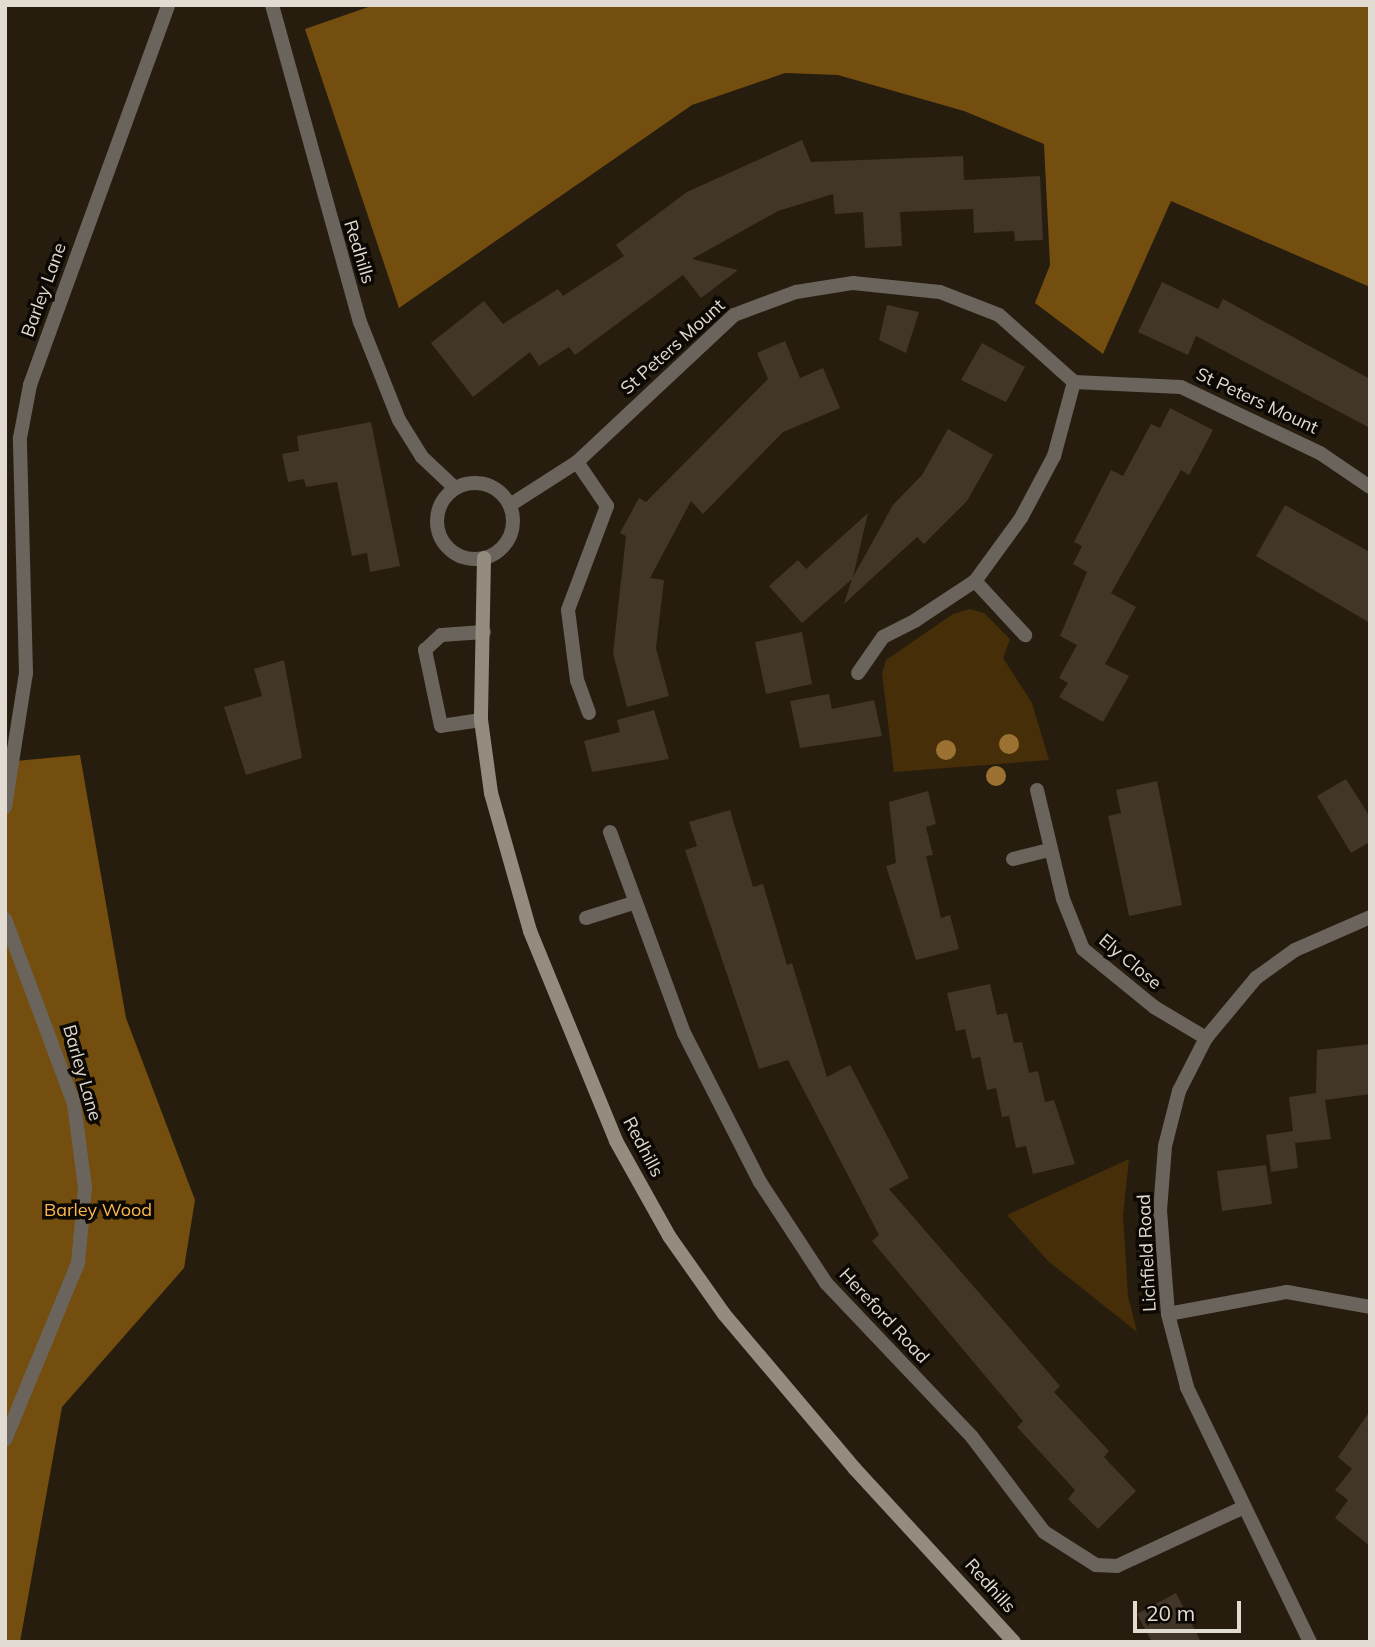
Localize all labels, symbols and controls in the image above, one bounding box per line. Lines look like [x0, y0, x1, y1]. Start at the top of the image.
street label: Redhills [339, 218, 379, 286]
street label: Barley Lane [17, 240, 71, 340]
street label: St Peters Mount [617, 295, 729, 399]
street label: St Peters Mount [1192, 363, 1322, 439]
street label: Ely Close [1094, 930, 1166, 994]
street label: Barley Lane [58, 1023, 106, 1123]
street label: Redhills [618, 1113, 668, 1181]
street label: Lichfield Road [1133, 1194, 1161, 1312]
park label: Barley Wood [44, 1199, 152, 1221]
street label: Hereford Road [835, 1264, 933, 1368]
street label: Redhills [960, 1555, 1020, 1617]
scale bar [1137, 1588, 1246, 1632]
text: 20 m [1146, 1600, 1195, 1626]

